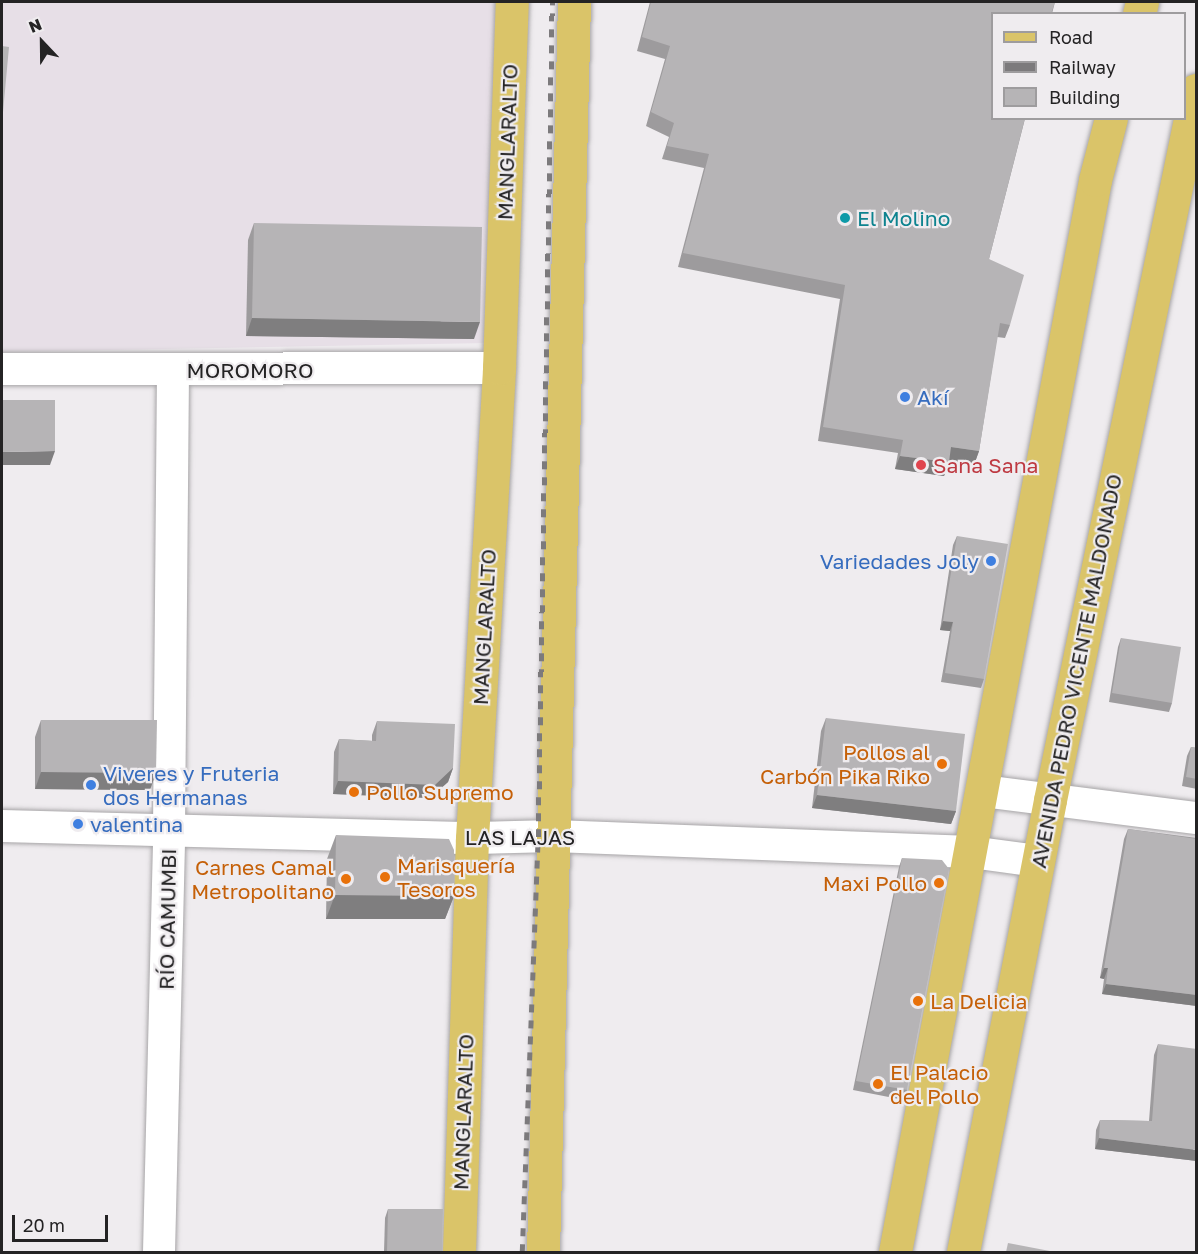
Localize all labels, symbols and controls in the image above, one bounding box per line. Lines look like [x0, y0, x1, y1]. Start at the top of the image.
north arrow [12, 12, 72, 72]
legend [991, 12, 1186, 120]
text: N [26, 14, 45, 37]
text: Road [1049, 26, 1093, 48]
text: Railway [1049, 56, 1116, 78]
street label: MANGLARALTO [492, 63, 522, 221]
text: Building [1049, 86, 1120, 108]
place label: El Molino [857, 205, 950, 231]
marker: El Molino [838, 211, 852, 225]
street label: MOROMORO [187, 357, 313, 383]
place label: Akí [917, 384, 949, 410]
marker: Akí [898, 390, 912, 404]
place label: Sana Sana [933, 452, 1038, 478]
marker: Sana Sana [914, 458, 928, 472]
street label: AVENIDA PEDRO VICENTE MALDONADO [1025, 472, 1127, 870]
street label: MANGLARALTO [467, 548, 501, 706]
place label: Variedades Joly [820, 548, 979, 574]
marker: Variedades Joly [984, 554, 998, 568]
place label: Pollos al Carbón Pika Riko [760, 739, 930, 789]
marker: Pollos al Carbón Pika Riko [935, 757, 949, 771]
place label: Viveres y Fruteria dos Hermanas [103, 760, 279, 810]
marker: Viveres y Fruteria dos Hermanas [84, 778, 98, 792]
place label: Pollo Supremo [366, 779, 514, 805]
marker: Pollo Supremo [347, 785, 361, 799]
place label: valentina [90, 811, 183, 837]
marker: valentina [71, 817, 85, 831]
street label: LAS LAJAS [465, 824, 575, 850]
street label: RÍO CAMUMBI [153, 848, 181, 990]
place label: Marisquería Tesoros [397, 852, 515, 902]
place label: Carnes Camal Metropolitano [191, 854, 334, 904]
marker: Marisquería Tesoros [378, 870, 392, 884]
place label: Maxi Pollo [823, 870, 927, 896]
marker: Carnes Camal Metropolitano [339, 872, 353, 886]
marker: Maxi Pollo [932, 876, 946, 890]
place label: La Delicia [930, 988, 1027, 1014]
marker: La Delicia [911, 994, 925, 1008]
street label: MANGLARALTO [448, 1033, 478, 1191]
place label: El Palacio del Pollo [890, 1059, 988, 1109]
marker: El Palacio del Pollo [871, 1077, 885, 1091]
scale bar [15, 1203, 111, 1241]
text: 20 m [23, 1214, 65, 1236]

